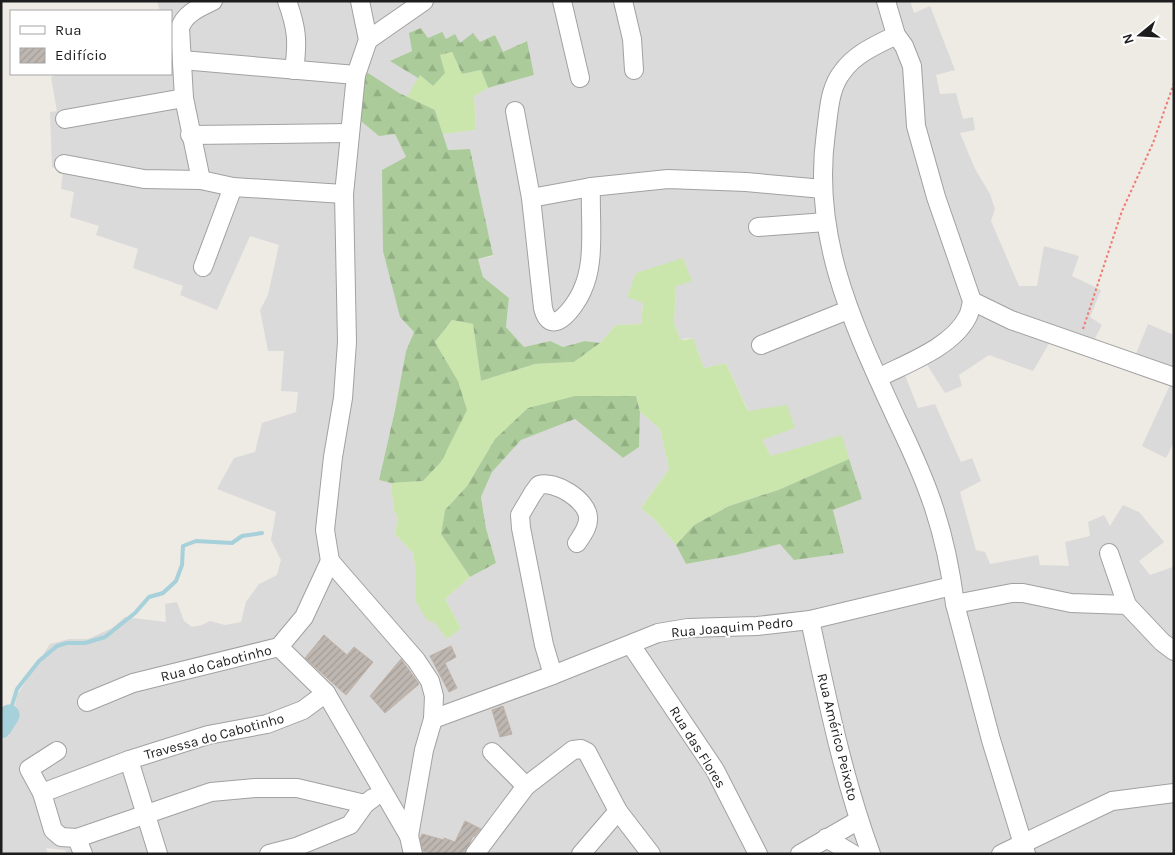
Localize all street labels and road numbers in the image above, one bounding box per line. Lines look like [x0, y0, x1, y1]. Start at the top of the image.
street label: Rua Joaquim Pedro [670, 614, 794, 641]
street label: Rua do Cabotinho [159, 641, 273, 685]
street label: Rua Américo Peixoto [813, 672, 862, 803]
street label: Rua das Flores [666, 703, 730, 791]
street label: Travessa do Cabotinho [142, 710, 286, 763]

